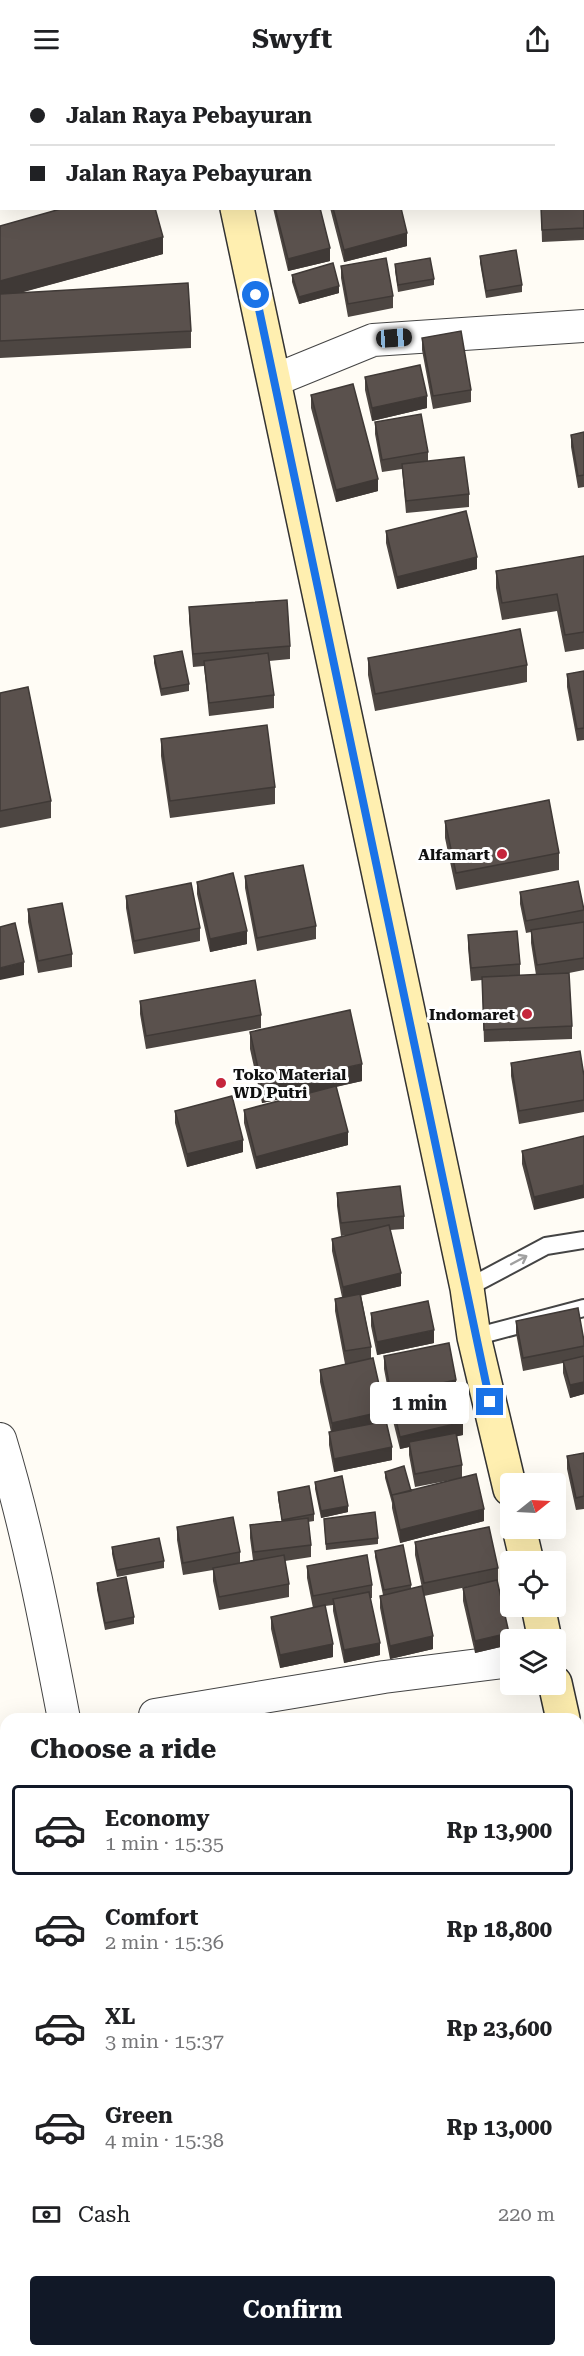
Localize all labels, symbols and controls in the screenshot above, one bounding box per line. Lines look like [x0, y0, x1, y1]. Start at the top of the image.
icon: menu [30, 23, 63, 56]
text: Swyft [252, 23, 332, 55]
icon: share [521, 23, 554, 56]
text: Jalan Raya Pebayuran [66, 103, 312, 128]
text: Jalan Raya Pebayuran [66, 161, 312, 186]
route start [242, 281, 269, 308]
car [375, 328, 413, 348]
place label: Alfamart [418, 845, 490, 864]
marker: Alfamart [495, 847, 509, 861]
place label: Indomaret [429, 1005, 516, 1024]
marker: Indomaret [520, 1007, 534, 1021]
place label: Toko Material WD Putri [233, 1065, 347, 1102]
marker: Toko Material WD Putri [214, 1076, 228, 1090]
one-way arrow [509, 1254, 527, 1266]
callout: 1 min [370, 1381, 469, 1423]
route end [476, 1388, 503, 1415]
text: 1 min [392, 1391, 447, 1415]
north arrow [500, 1473, 566, 1539]
map controls [500, 1473, 566, 1695]
button: locate [500, 1551, 566, 1617]
button: layers [500, 1629, 566, 1695]
text: Choose a ride [30, 1733, 216, 1765]
icon: car [33, 1803, 87, 1857]
text: Economy [105, 1806, 209, 1831]
text: Rp 13,900 [447, 1818, 552, 1843]
text: 1 min · 15:35 [105, 1831, 224, 1855]
icon: car [33, 1902, 87, 1956]
text: Comfort [105, 1905, 198, 1930]
text: Rp 18,800 [447, 1917, 552, 1942]
text: 2 min · 15:36 [105, 1930, 224, 1954]
icon: car [33, 2001, 87, 2055]
text: XL [105, 2004, 135, 2029]
text: Rp 23,600 [447, 2016, 552, 2041]
text: 3 min · 15:37 [105, 2029, 224, 2053]
icon: car [33, 2100, 87, 2154]
text: Green [105, 2103, 173, 2128]
text: Rp 13,000 [447, 2115, 552, 2140]
text: 4 min · 15:38 [105, 2128, 224, 2152]
icon: cash [30, 2198, 63, 2231]
text: Cash [78, 2202, 130, 2227]
text: 220 m [498, 2202, 555, 2226]
button: Confirm [30, 2276, 555, 2345]

